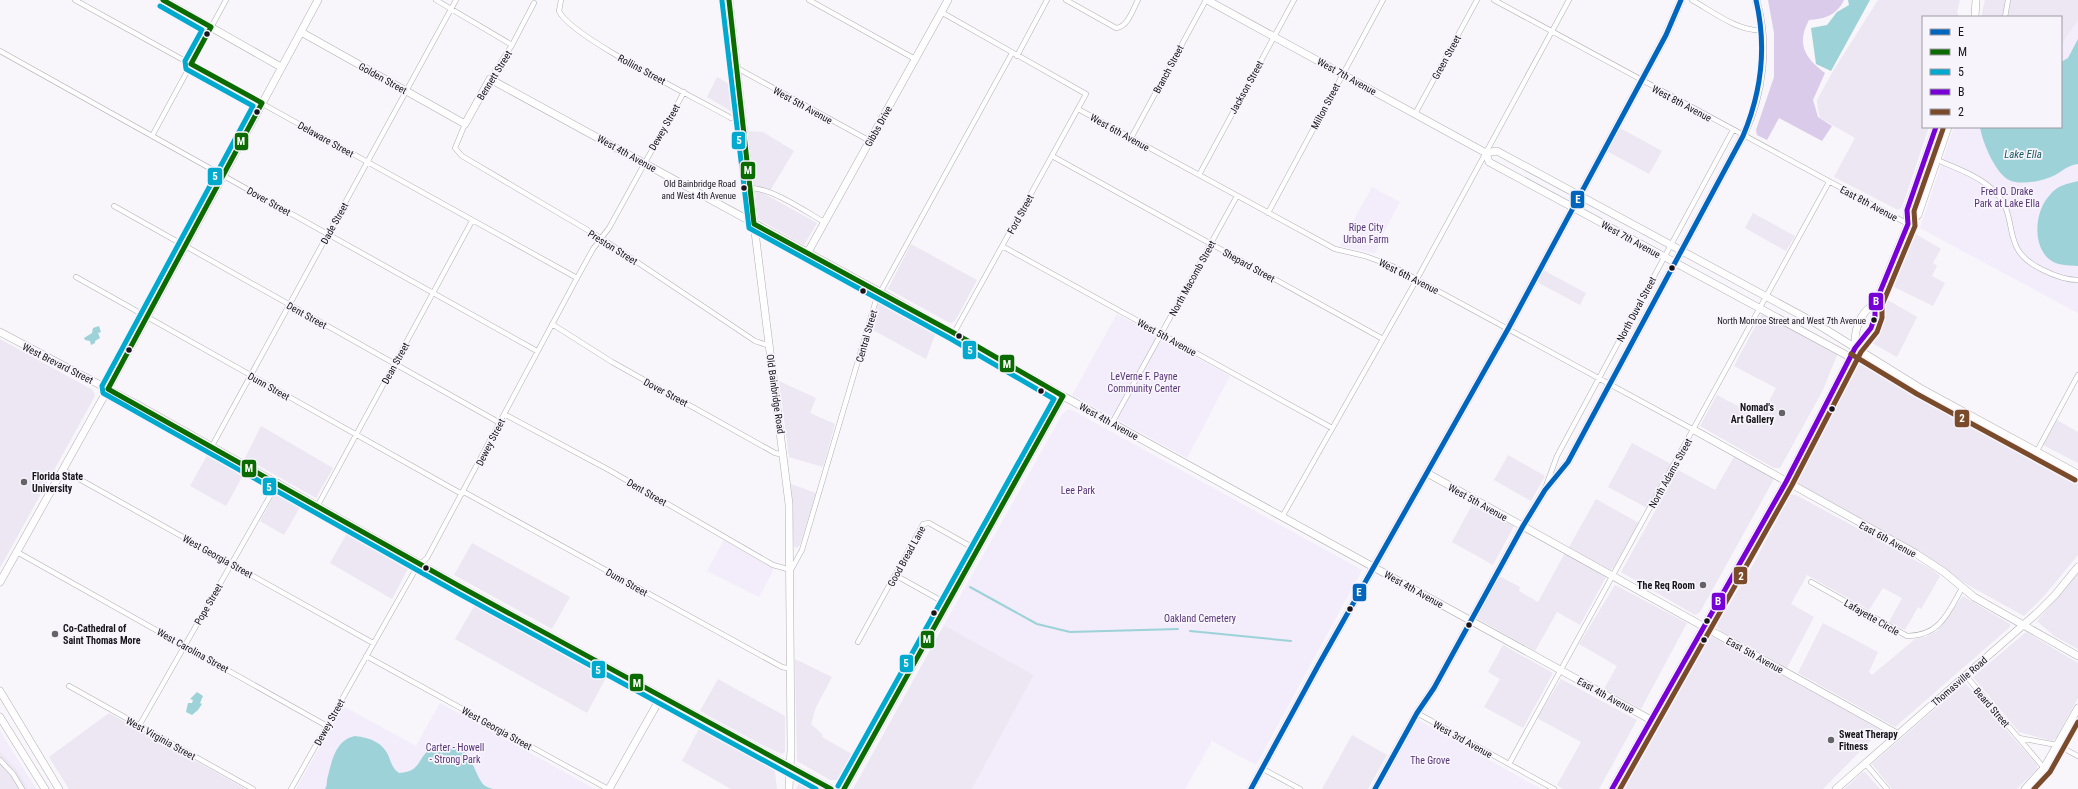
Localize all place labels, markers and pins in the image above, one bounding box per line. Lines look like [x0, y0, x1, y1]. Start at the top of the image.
unlabelled marker [202, 29, 212, 39]
unlabelled marker [252, 107, 262, 117]
place label: Old Bainbridge Road and West 4th Avenue [662, 179, 736, 201]
marker: Old Bainbridge Road and West 4th Avenue [739, 183, 749, 193]
unlabelled marker [1667, 263, 1677, 273]
unlabelled marker [858, 286, 868, 296]
marker: North Monroe Street and West 7th Avenue [1869, 315, 1879, 325]
place label: North Monroe Street and West 7th Avenue [1717, 316, 1866, 326]
unlabelled marker [954, 331, 964, 341]
unlabelled marker [124, 345, 134, 355]
unlabelled marker [1036, 386, 1046, 396]
place label: Nomad's Art Gallery [1731, 402, 1775, 425]
unlabelled marker [1827, 404, 1837, 414]
marker: Nomad's Art Gallery [1777, 408, 1787, 418]
place label: Florida State University [32, 471, 83, 494]
marker: Florida State University [19, 477, 29, 487]
unlabelled marker [421, 563, 431, 573]
place label: The Req Room [1637, 580, 1695, 591]
marker: The Req Room [1698, 580, 1708, 590]
unlabelled marker [1345, 604, 1355, 614]
unlabelled marker [929, 608, 939, 618]
unlabelled marker [1702, 616, 1712, 626]
unlabelled marker [1464, 620, 1474, 630]
place label: Co-Cathedral of Saint Thomas More [63, 623, 141, 646]
marker: Co-Cathedral of Saint Thomas More [50, 629, 60, 639]
unlabelled marker [1699, 635, 1709, 645]
place label: Sweat Therapy Fitness [1839, 729, 1898, 752]
marker: Sweat Therapy Fitness [1826, 735, 1836, 745]

